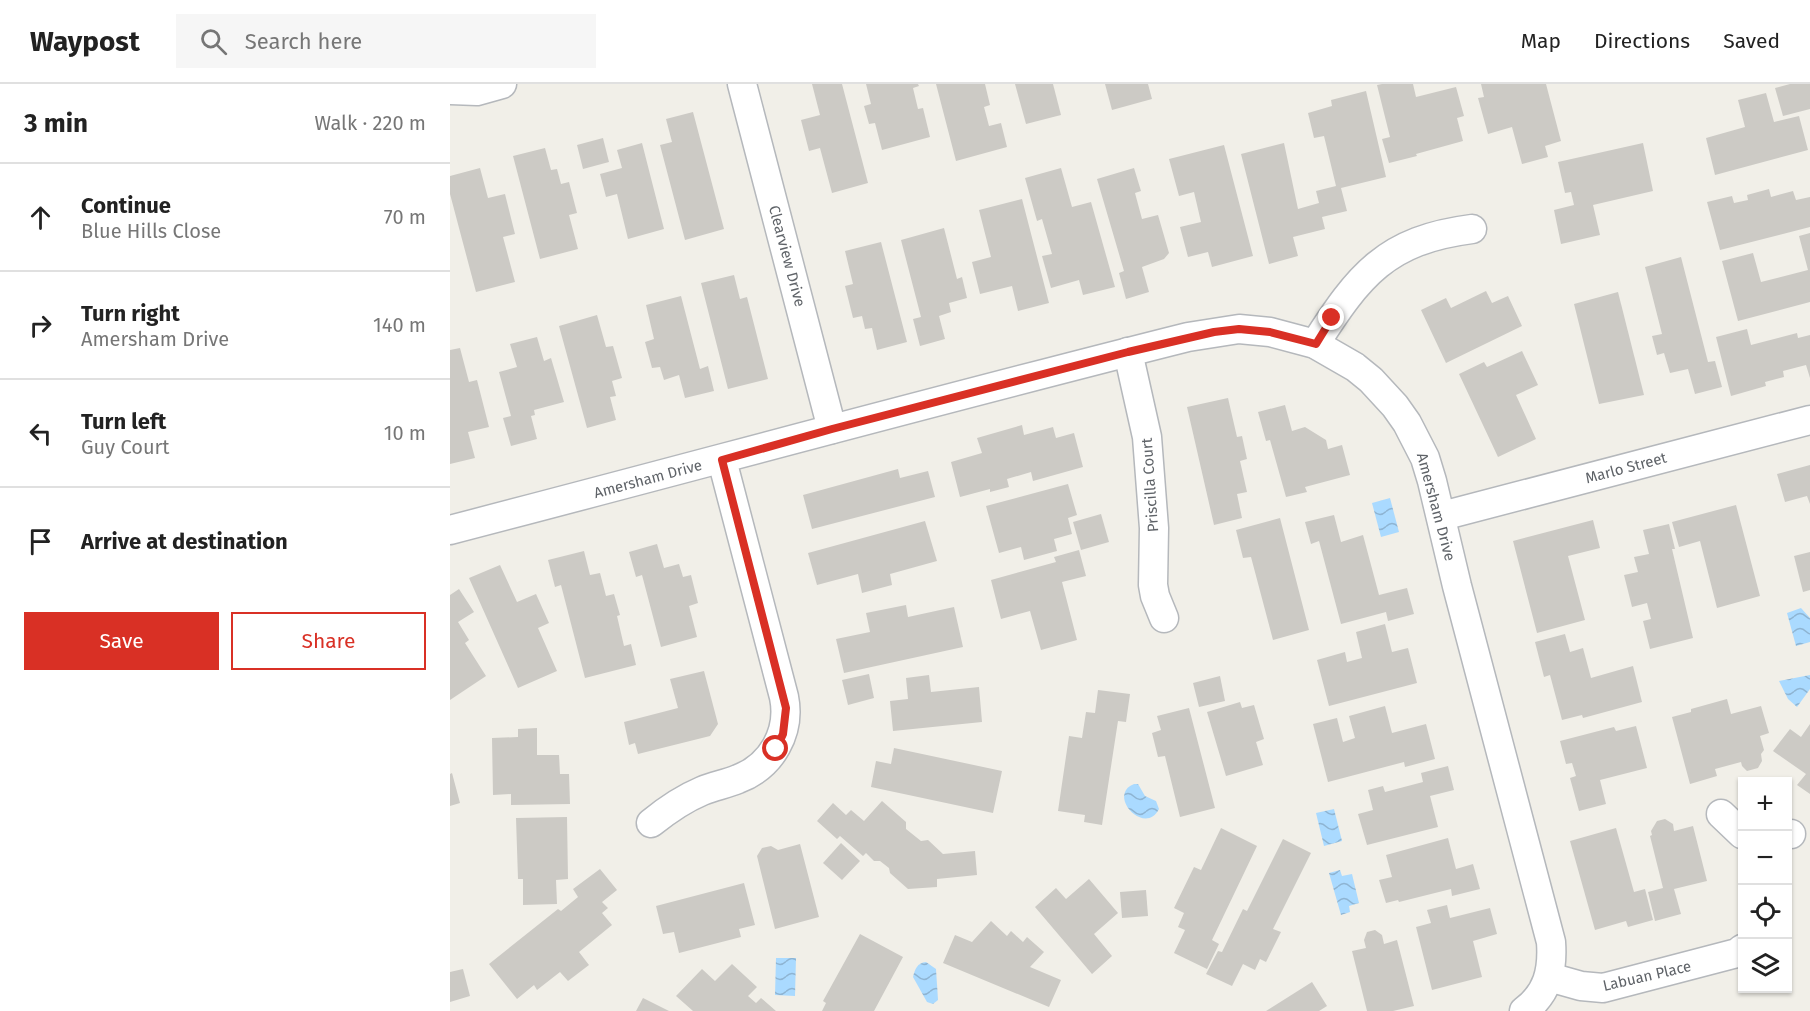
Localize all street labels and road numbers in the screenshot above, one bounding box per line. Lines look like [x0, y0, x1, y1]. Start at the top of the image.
street label: Clearview Drive [765, 203, 809, 309]
street label: Priscilla Court [1138, 437, 1162, 533]
street label: Marlo Street [1583, 448, 1669, 487]
street label: Amersham Drive [1413, 451, 1459, 563]
street label: Amersham Drive [592, 456, 704, 502]
street label: Labuan Place [1601, 957, 1693, 995]

